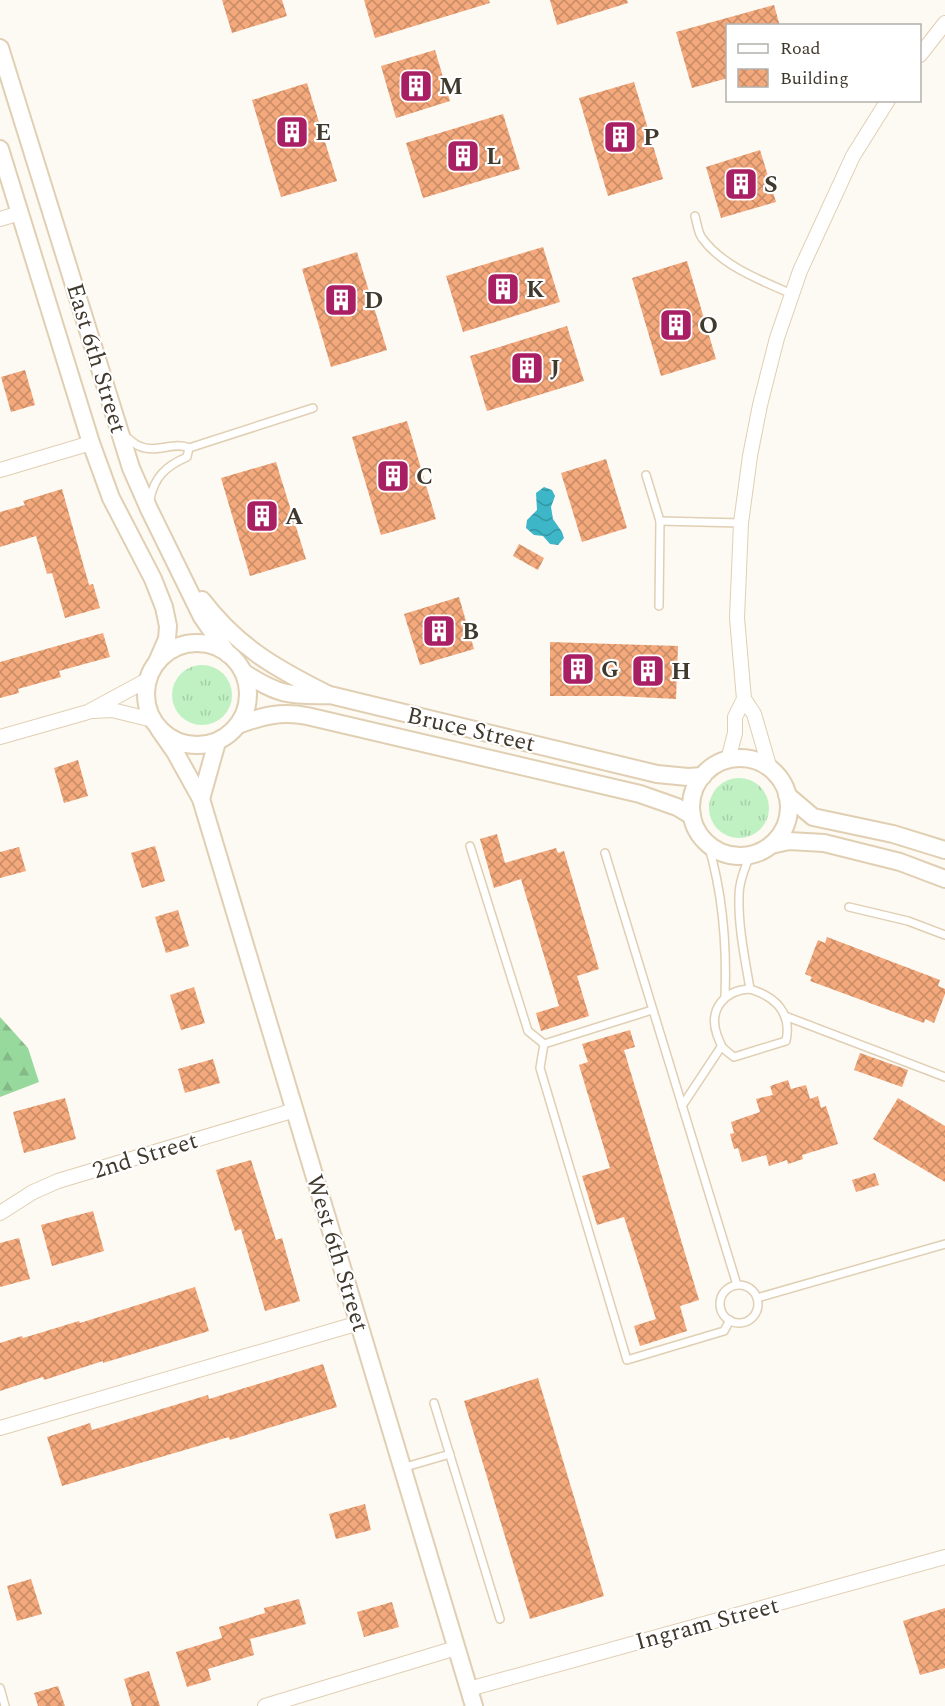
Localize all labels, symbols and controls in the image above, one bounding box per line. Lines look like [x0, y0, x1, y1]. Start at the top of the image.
legend [726, 24, 921, 102]
text: Road [780, 35, 821, 62]
text: Building [780, 65, 849, 92]
building icon: M [398, 68, 434, 104]
place label: M [439, 69, 463, 105]
building icon: E [274, 114, 310, 150]
place label: E [315, 115, 331, 151]
building icon: P [602, 119, 638, 155]
place label: P [643, 120, 659, 156]
building icon: L [445, 138, 481, 174]
place label: L [486, 139, 502, 175]
building icon: S [723, 166, 759, 202]
place label: S [764, 167, 778, 203]
building icon: K [485, 271, 521, 307]
place label: K [526, 272, 545, 308]
street label: East 6th Street [56, 279, 136, 438]
building icon: D [323, 282, 359, 318]
place label: D [364, 283, 383, 319]
building icon: O [658, 307, 694, 343]
place label: O [699, 308, 718, 344]
building icon: J [509, 350, 545, 386]
place label: J [550, 351, 560, 387]
building icon: C [375, 458, 411, 494]
place label: C [416, 459, 433, 495]
building icon: A [244, 498, 280, 534]
place label: A [285, 499, 304, 535]
building icon: B [421, 613, 457, 649]
place label: B [462, 614, 479, 650]
building icon: G [560, 651, 596, 687]
place label: G [601, 652, 619, 688]
building icon: H [630, 653, 666, 689]
place label: H [671, 654, 691, 690]
street label: Bruce Street [403, 698, 539, 762]
street label: 2nd Street [88, 1123, 202, 1189]
street label: West 6th Street [296, 1170, 378, 1336]
street label: Ingram Street [632, 1588, 783, 1660]

